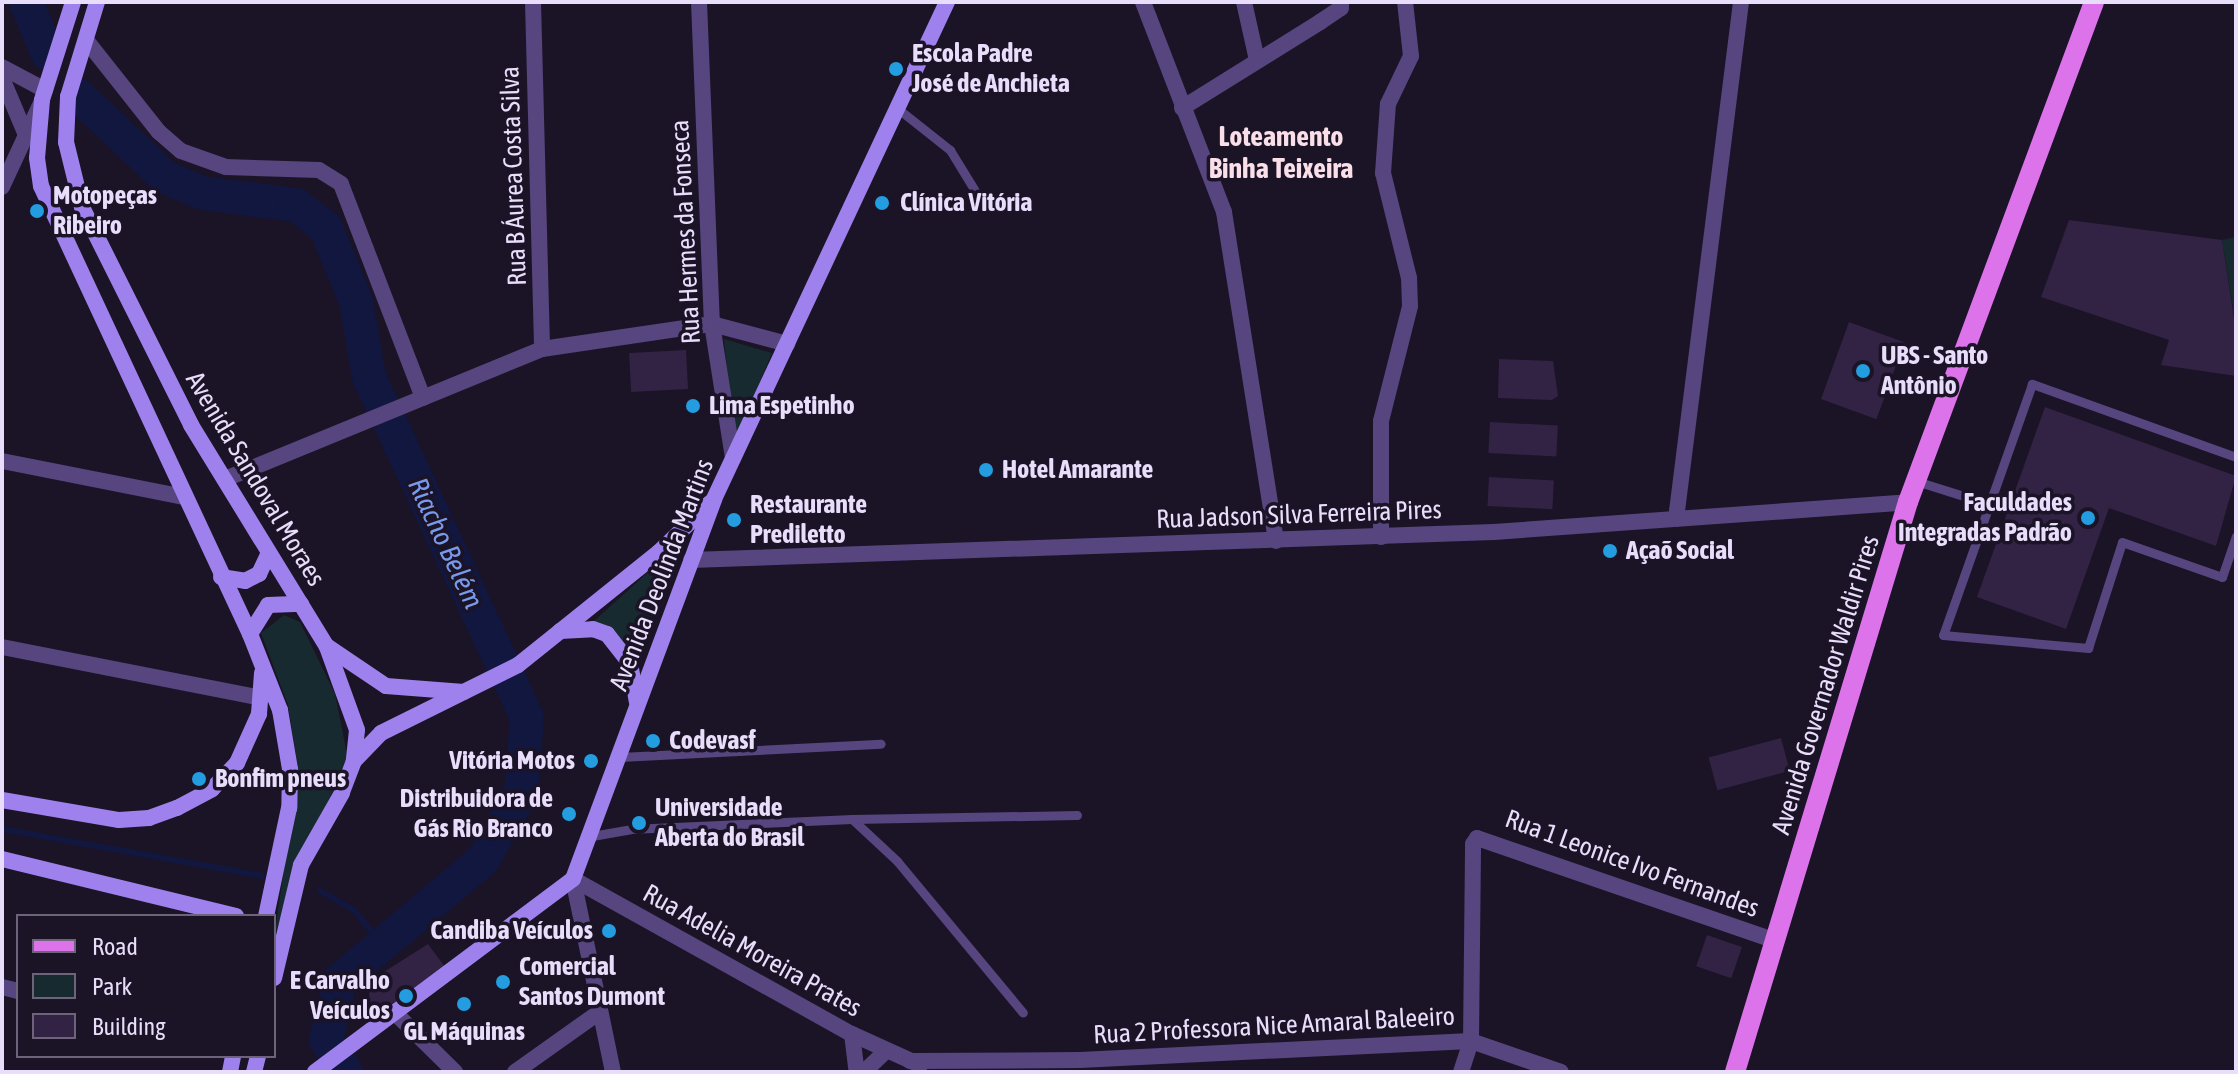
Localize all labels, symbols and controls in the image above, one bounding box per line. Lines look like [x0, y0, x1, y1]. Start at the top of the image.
place label: Escola Padre José de Anchieta [912, 38, 1070, 100]
marker: Escola Padre José de Anchieta [887, 60, 905, 78]
street label: Rua B Áurea Costa Silva [495, 66, 533, 286]
street label: Rua Hermes da Fonseca [665, 119, 707, 345]
district label: Loteamento Binha Teixeira [1209, 119, 1353, 185]
place label: Motopeças Ribeiro [53, 180, 157, 242]
place label: Clínica Vitória [900, 187, 1032, 219]
marker: Clínica Vitória [871, 192, 893, 214]
marker: Motopeças Ribeiro [28, 202, 46, 220]
place label: UBS - Santo Antônio [1881, 340, 1988, 402]
marker: UBS - Santo Antônio [1852, 360, 1874, 382]
street label: Avenida Sandoval Moraes [179, 366, 331, 592]
place label: Lima Espetinho [709, 390, 855, 422]
marker: Lima Espetinho [684, 397, 702, 415]
place label: Hotel Amarante [1002, 454, 1153, 486]
street label: Avenida Deolinda Martins [603, 455, 721, 695]
marker: Hotel Amarante [977, 461, 995, 479]
water label: Riacho Belém [401, 472, 491, 614]
place label: Faculdades Integradas Padrão [1898, 487, 2072, 548]
place label: Restaurante Prediletto [750, 489, 867, 550]
street label: Rua Jadson Silva Ferreira Pires [1156, 494, 1442, 536]
marker: Faculdades Integradas Padrão [2079, 509, 2097, 527]
marker: Restaurante Prediletto [725, 511, 743, 529]
street label: Avenida Governador Waldir Pires [1766, 532, 1886, 838]
place label: Açaõ Social [1626, 535, 1734, 567]
marker: Açaõ Social [1601, 542, 1619, 560]
place label: Codevasf [669, 725, 756, 757]
marker: Codevasf [644, 732, 662, 750]
place label: Vitória Motos [449, 745, 575, 777]
marker: Vitória Motos [582, 752, 600, 770]
place label: Bonfim pneus [215, 763, 346, 795]
marker: Bonfim pneus [190, 770, 208, 788]
place label: Distribuidora de Gás Rio Branco [400, 783, 553, 844]
place label: Universidade Aberta do Brasil [655, 792, 804, 854]
street label: Rua 1 Leonice Ivo Fernandes [1501, 804, 1763, 924]
marker: Distribuidora de Gás Rio Branco [560, 805, 578, 823]
marker: Universidade Aberta do Brasil [630, 814, 648, 832]
street label: Rua Adelia Moreira Prates [637, 878, 867, 1024]
legend [16, 914, 276, 1058]
place label: Candiba Veículos [430, 915, 593, 947]
marker: Candiba Veículos [600, 922, 618, 940]
text: Road [92, 933, 138, 960]
place label: Comercial Santos Dumont [519, 951, 665, 1012]
place label: E Carvalho Veículos [290, 965, 390, 1026]
text: Park [92, 973, 132, 1000]
marker: Comercial Santos Dumont [494, 973, 512, 991]
marker: E Carvalho Veículos [397, 987, 415, 1005]
marker: GL Máquinas [455, 995, 473, 1013]
street label: Rua 2 Professora Nice Amaral Baleeiro [1092, 1001, 1456, 1051]
text: Building [92, 1013, 165, 1040]
place label: GL Máquinas [403, 1016, 525, 1048]

